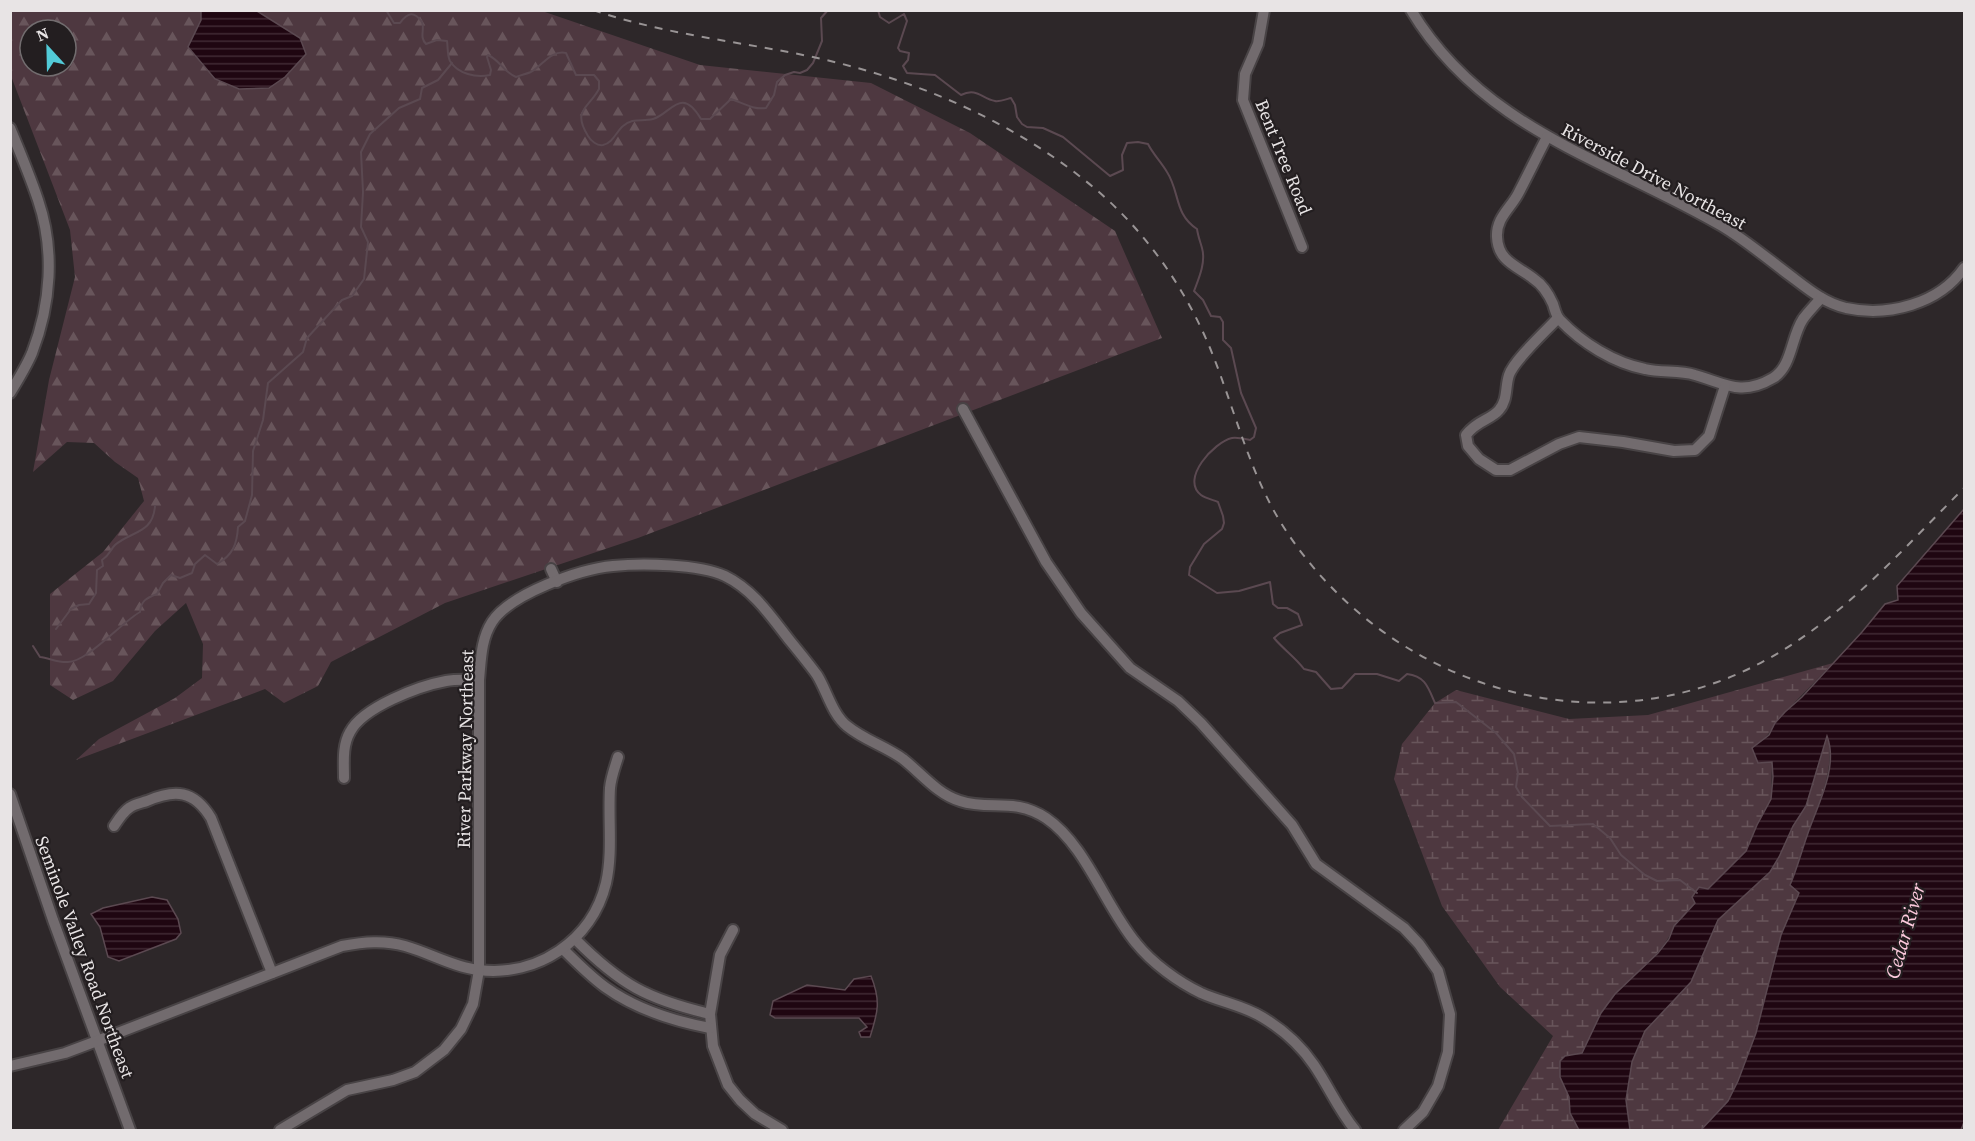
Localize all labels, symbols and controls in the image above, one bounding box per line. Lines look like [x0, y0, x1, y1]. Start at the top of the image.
north arrow [18, 18, 78, 78]
text: N [33, 22, 52, 46]
street label: Bent Tree Road [1250, 96, 1318, 218]
street label: Riverside Drive Northeast [1557, 117, 1751, 235]
street label: River Parkway Northeast [451, 649, 479, 849]
street label: Seminole Valley Road Northeast [29, 832, 141, 1082]
water label: Cedar River [1878, 879, 1932, 982]

